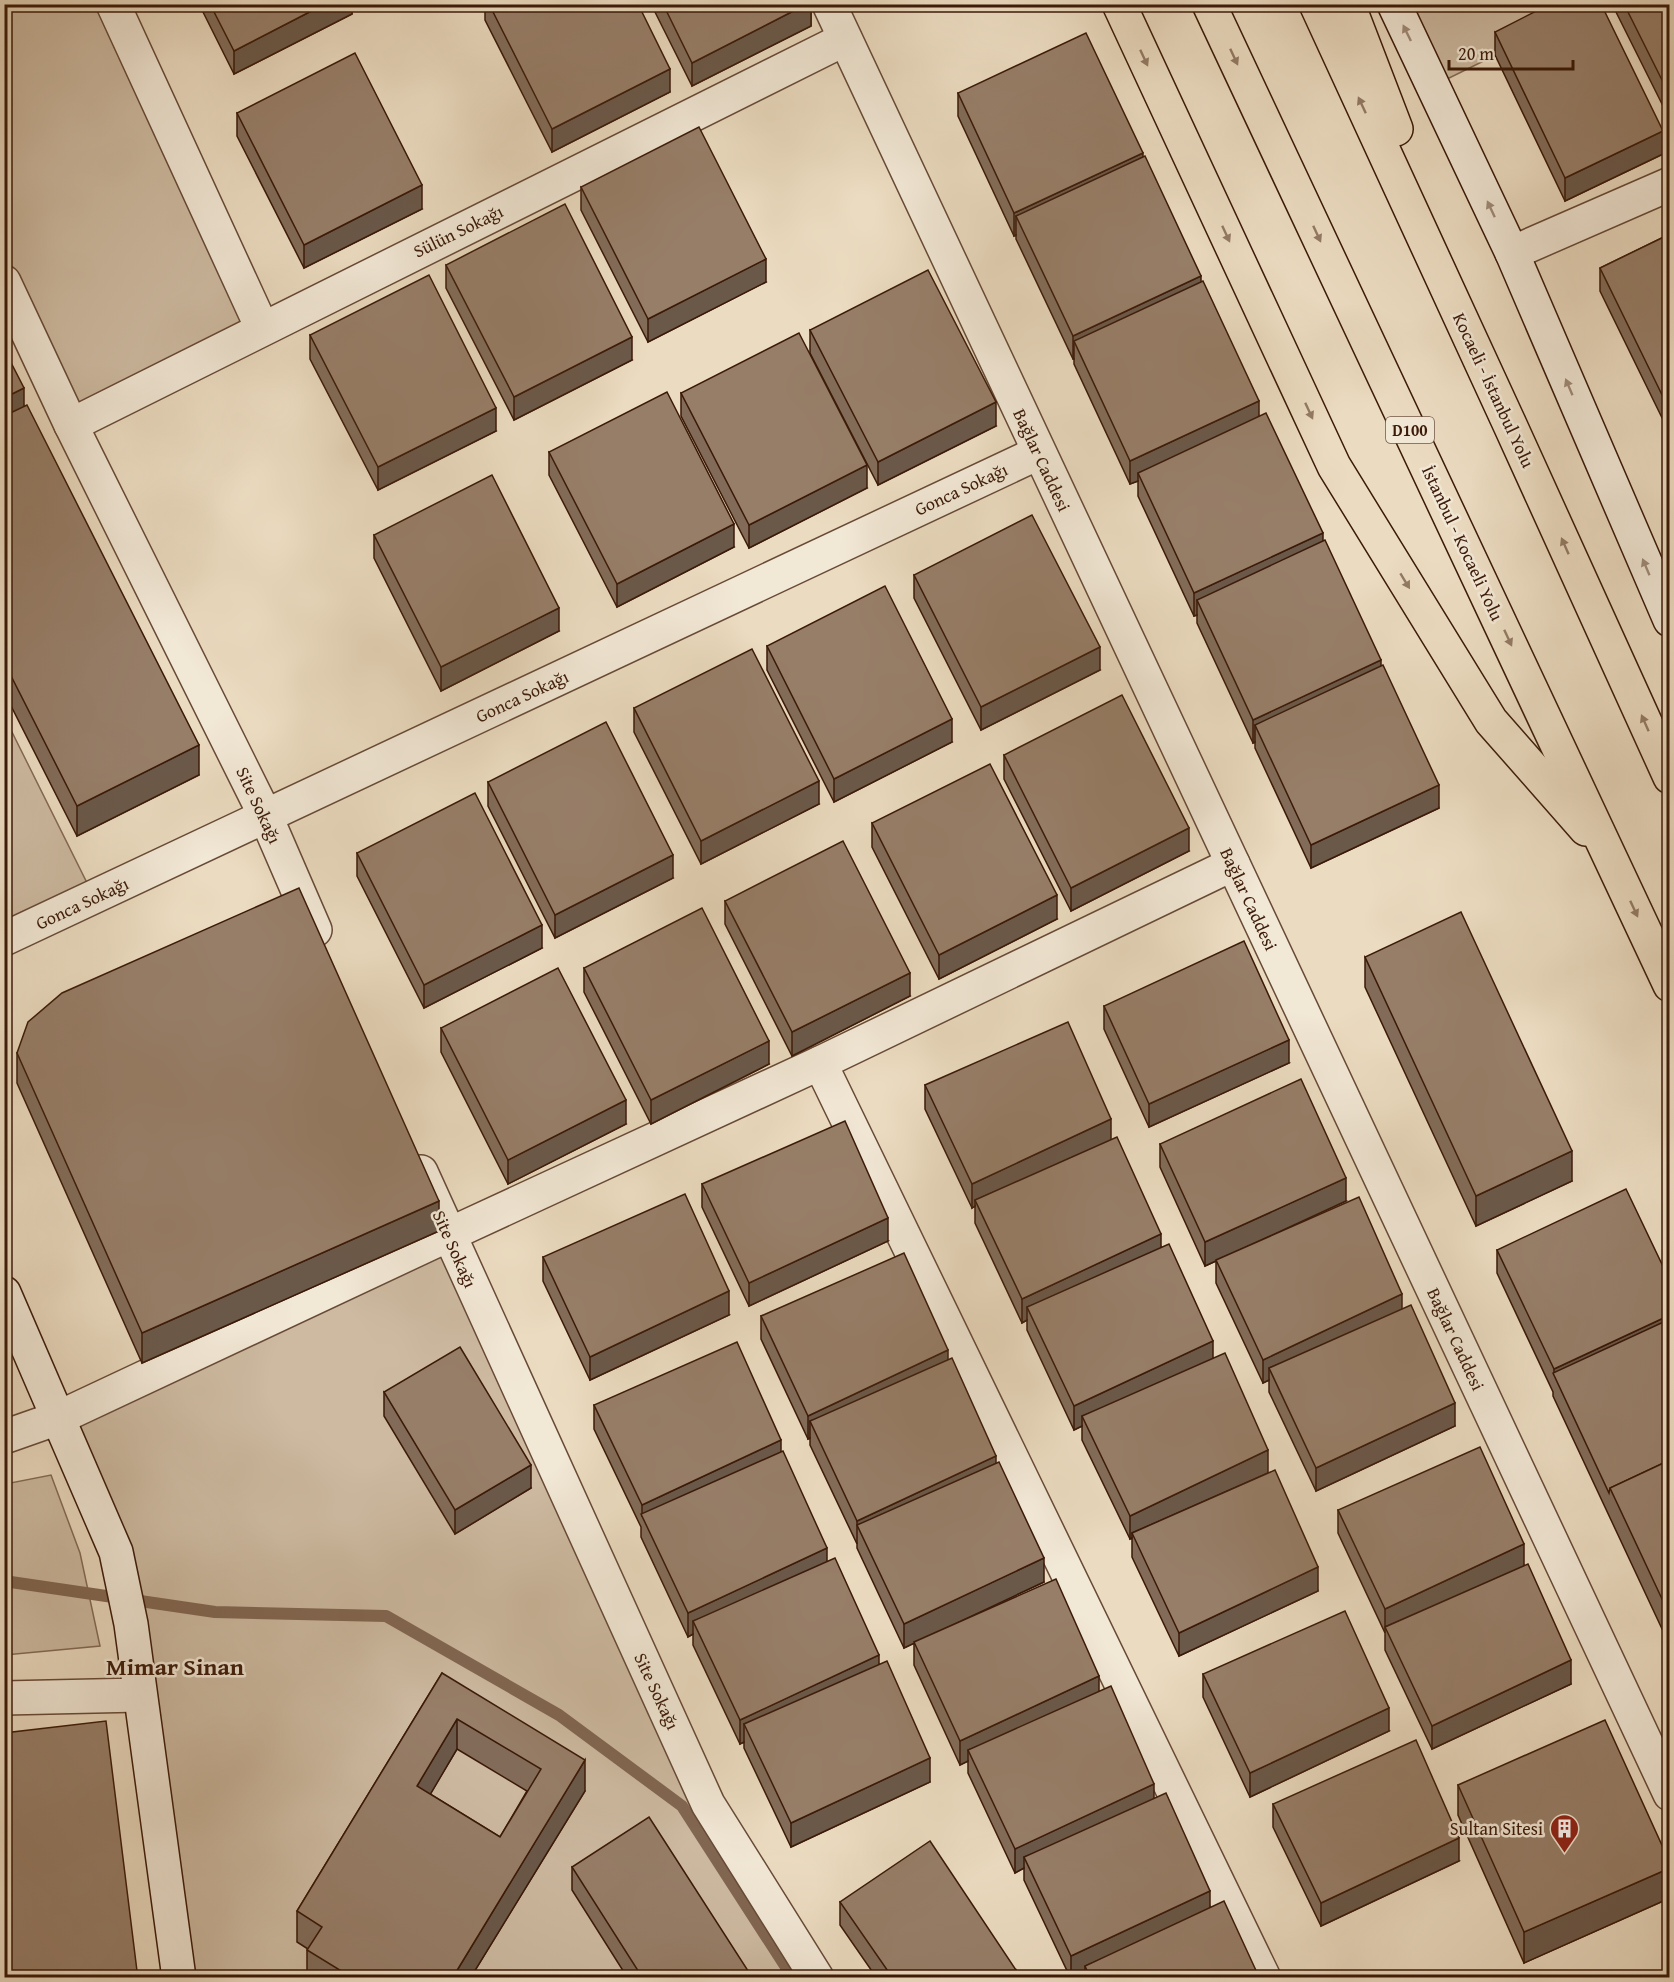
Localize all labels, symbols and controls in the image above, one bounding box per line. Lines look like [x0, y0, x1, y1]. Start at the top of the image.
one-way arrow [1403, 24, 1412, 41]
scale bar [1449, 33, 1574, 71]
text: 20 m [1458, 40, 1494, 67]
one-way arrow [1139, 49, 1148, 66]
one-way arrow [1230, 49, 1239, 66]
one-way arrow [1358, 96, 1367, 113]
street label: Sülün Sokağı [408, 198, 508, 264]
one-way arrow [1486, 200, 1495, 217]
one-way arrow [1313, 225, 1322, 242]
one-way arrow [1222, 226, 1231, 243]
street label: Kocaeli - İstanbul Yolu [1446, 308, 1542, 472]
one-way arrow [1565, 379, 1574, 396]
one-way arrow [1304, 402, 1313, 419]
street label: Bağlar Caddesi [1006, 404, 1078, 516]
road number: D100 [1386, 417, 1434, 443]
street label: Gonca Sokağı [910, 456, 1012, 522]
street label: İstanbul - Kocaeli Yolu [1415, 461, 1511, 625]
one-way arrow [1560, 536, 1570, 554]
one-way arrow [1642, 558, 1651, 575]
one-way arrow [1399, 572, 1410, 589]
one-way arrow [1503, 630, 1512, 647]
street label: Gonca Sokağı [471, 663, 573, 729]
one-way arrow [1641, 715, 1650, 732]
street label: Site Sokağı [229, 762, 289, 848]
street label: Bağlar Caddesi [1213, 843, 1285, 955]
street label: Gonca Sokağı [31, 870, 133, 936]
one-way arrow [1630, 901, 1639, 918]
street label: Site Sokağı [426, 1206, 484, 1292]
street label: Bağlar Caddesi [1420, 1283, 1492, 1395]
street label: Site Sokağı [627, 1648, 687, 1734]
district label: Mimar Sinan [106, 1649, 244, 1684]
building icon: Sultan Sitesi [1548, 1812, 1580, 1854]
place label: Sultan Sitesi [1450, 1815, 1543, 1842]

